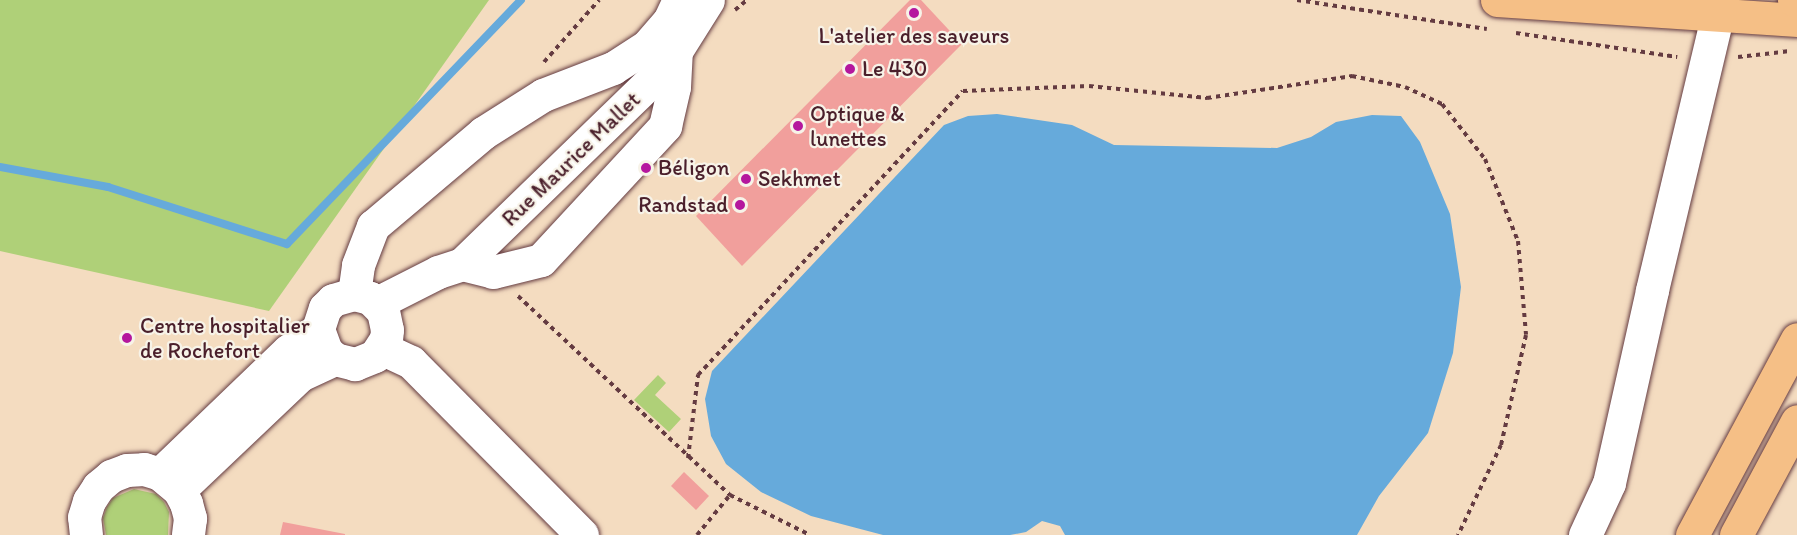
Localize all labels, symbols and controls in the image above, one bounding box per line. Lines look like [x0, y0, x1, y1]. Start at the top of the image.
marker: L'atelier des saveurs [907, 6, 921, 20]
place label: L'atelier des saveurs [818, 23, 1010, 49]
place label: Le 430 [862, 56, 927, 82]
marker: Le 430 [843, 62, 857, 76]
street label: Rue Maurice Mallet [497, 87, 645, 231]
place label: Optique & lunettes [810, 100, 904, 152]
marker: Optique & lunettes [791, 119, 805, 133]
place label: Béligon [658, 155, 729, 181]
marker: Béligon [639, 161, 653, 175]
place label: Sekhmet [758, 166, 841, 192]
marker: Sekhmet [739, 172, 753, 186]
place label: Randstad [638, 192, 728, 218]
marker: Randstad [733, 198, 747, 212]
place label: Centre hospitalier de Rochefort [140, 312, 310, 364]
marker: Centre hospitalier de Rochefort [118, 329, 136, 347]

